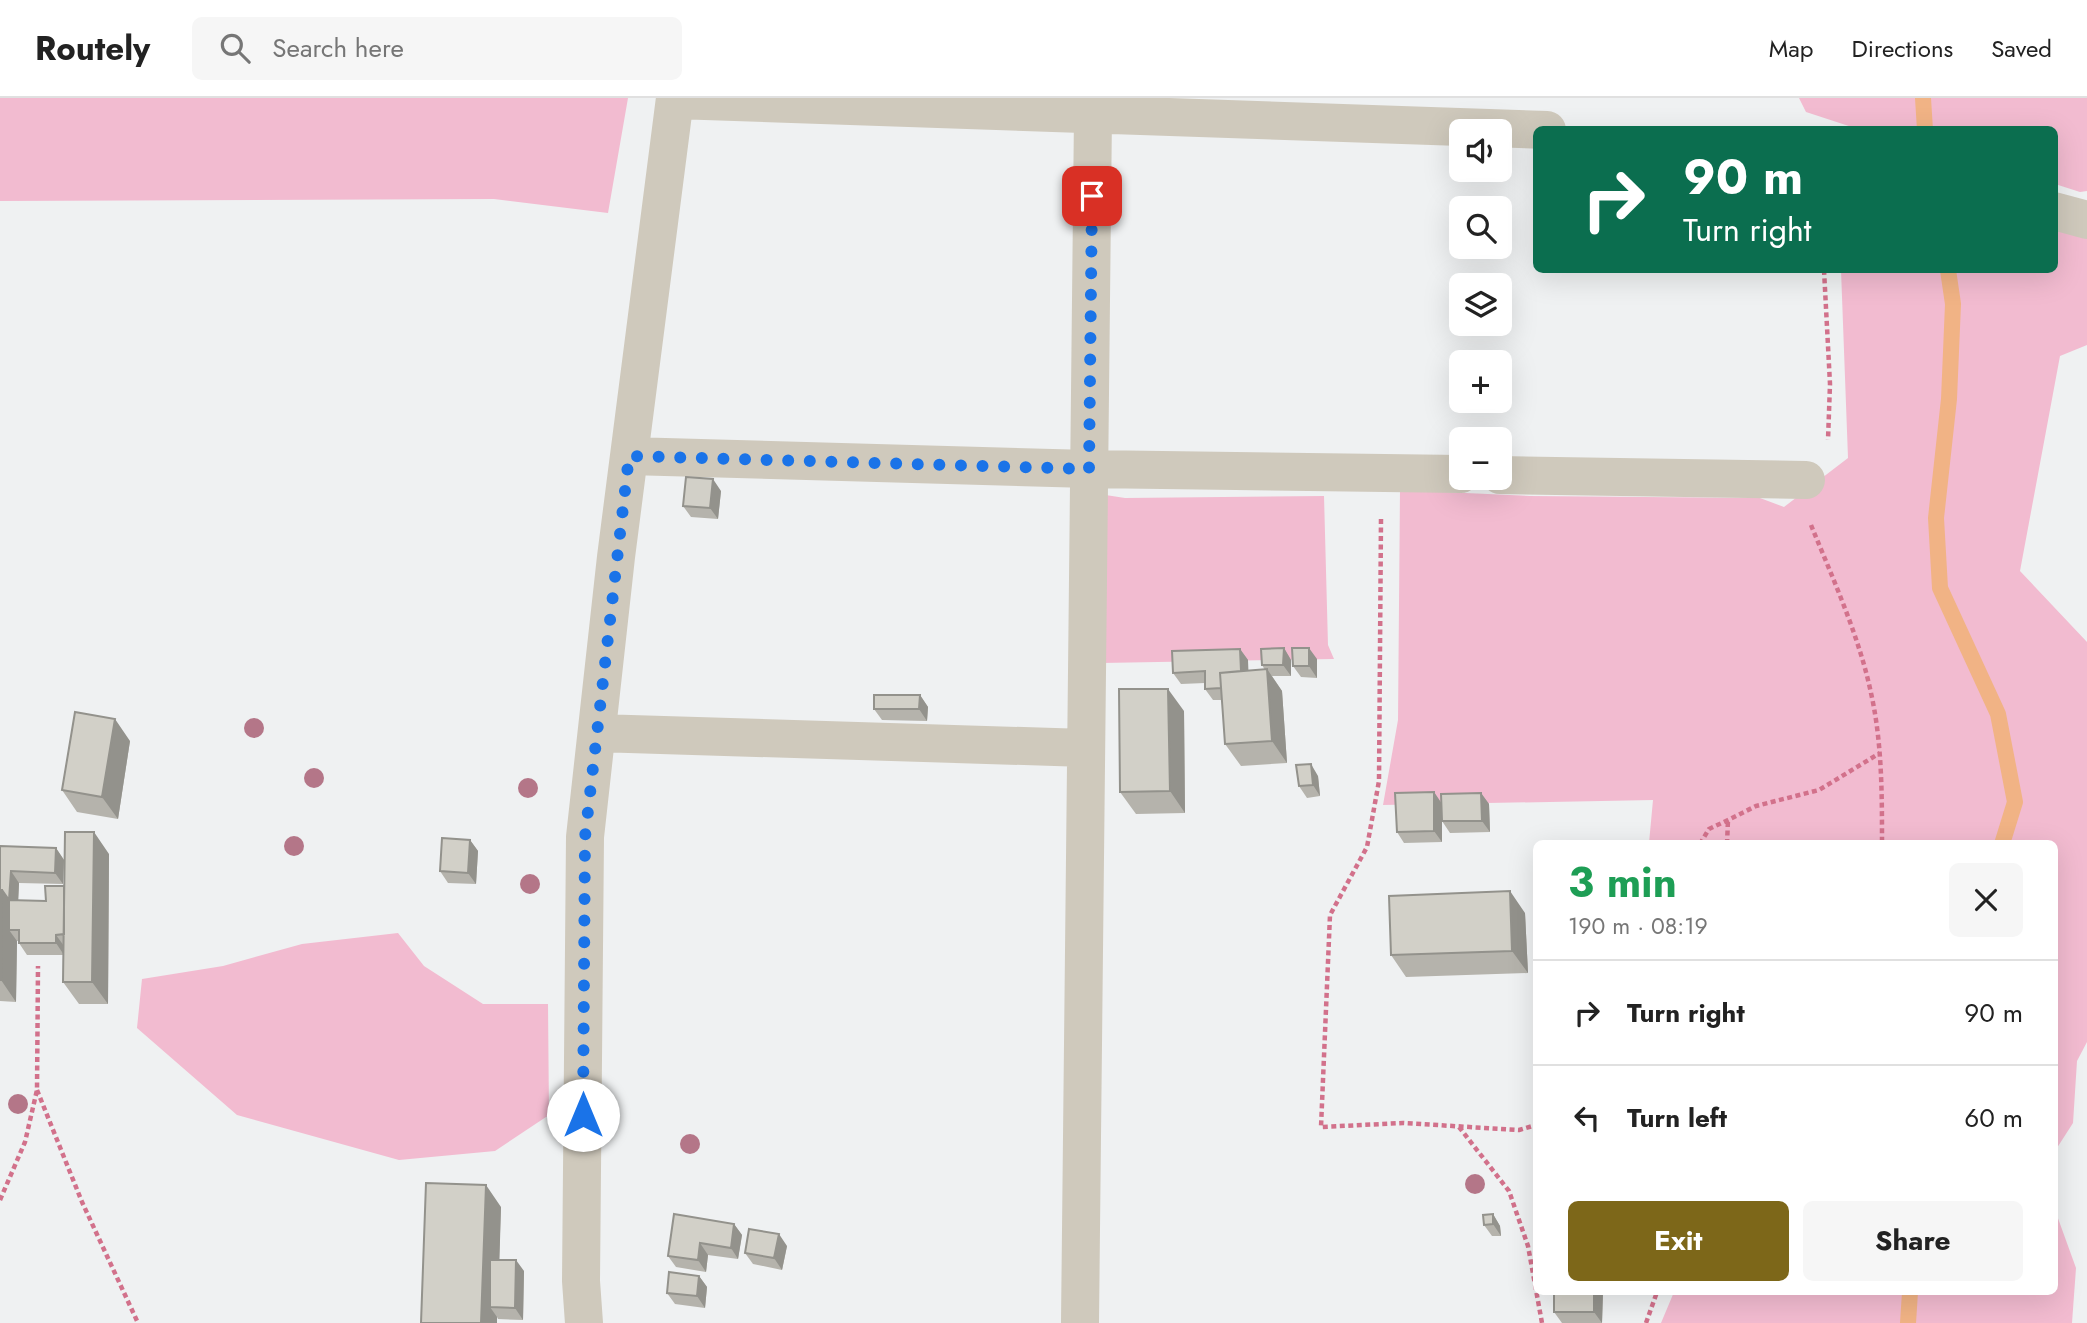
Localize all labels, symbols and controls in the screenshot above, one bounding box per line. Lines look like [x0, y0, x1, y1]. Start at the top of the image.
search box [192, 17, 682, 80]
text: Routely [35, 25, 150, 72]
icon: search [216, 29, 254, 67]
text: Search here [272, 29, 404, 67]
text: Map [1769, 31, 1814, 66]
text: Directions [1852, 31, 1953, 66]
text: Saved [1991, 31, 2052, 66]
map controls [1449, 119, 1512, 490]
button: sound [1449, 119, 1512, 182]
text: 90 m [1683, 142, 1803, 212]
icon: right [1568, 154, 1659, 245]
pin [1062, 166, 1122, 226]
icon: arrive [1073, 177, 1111, 215]
button: search [1449, 196, 1512, 259]
text: Turn right [1683, 207, 1812, 253]
button: layers [1449, 273, 1512, 336]
button: + [1449, 350, 1512, 413]
button: − [1449, 427, 1512, 490]
text: 3 min [1568, 852, 1677, 913]
button: close [1949, 863, 2023, 937]
text: 190 m · 08:19 [1568, 909, 1708, 943]
icon: right [1568, 994, 1606, 1032]
text: Turn right [1627, 994, 1745, 1032]
text: 90 m [1964, 994, 2023, 1032]
position arrow [546, 1078, 620, 1152]
icon: left [1568, 1099, 1606, 1137]
text: Turn left [1627, 1099, 1727, 1137]
text: 60 m [1964, 1099, 2023, 1137]
button: Exit [1568, 1201, 1789, 1281]
button: Share [1803, 1201, 2023, 1281]

